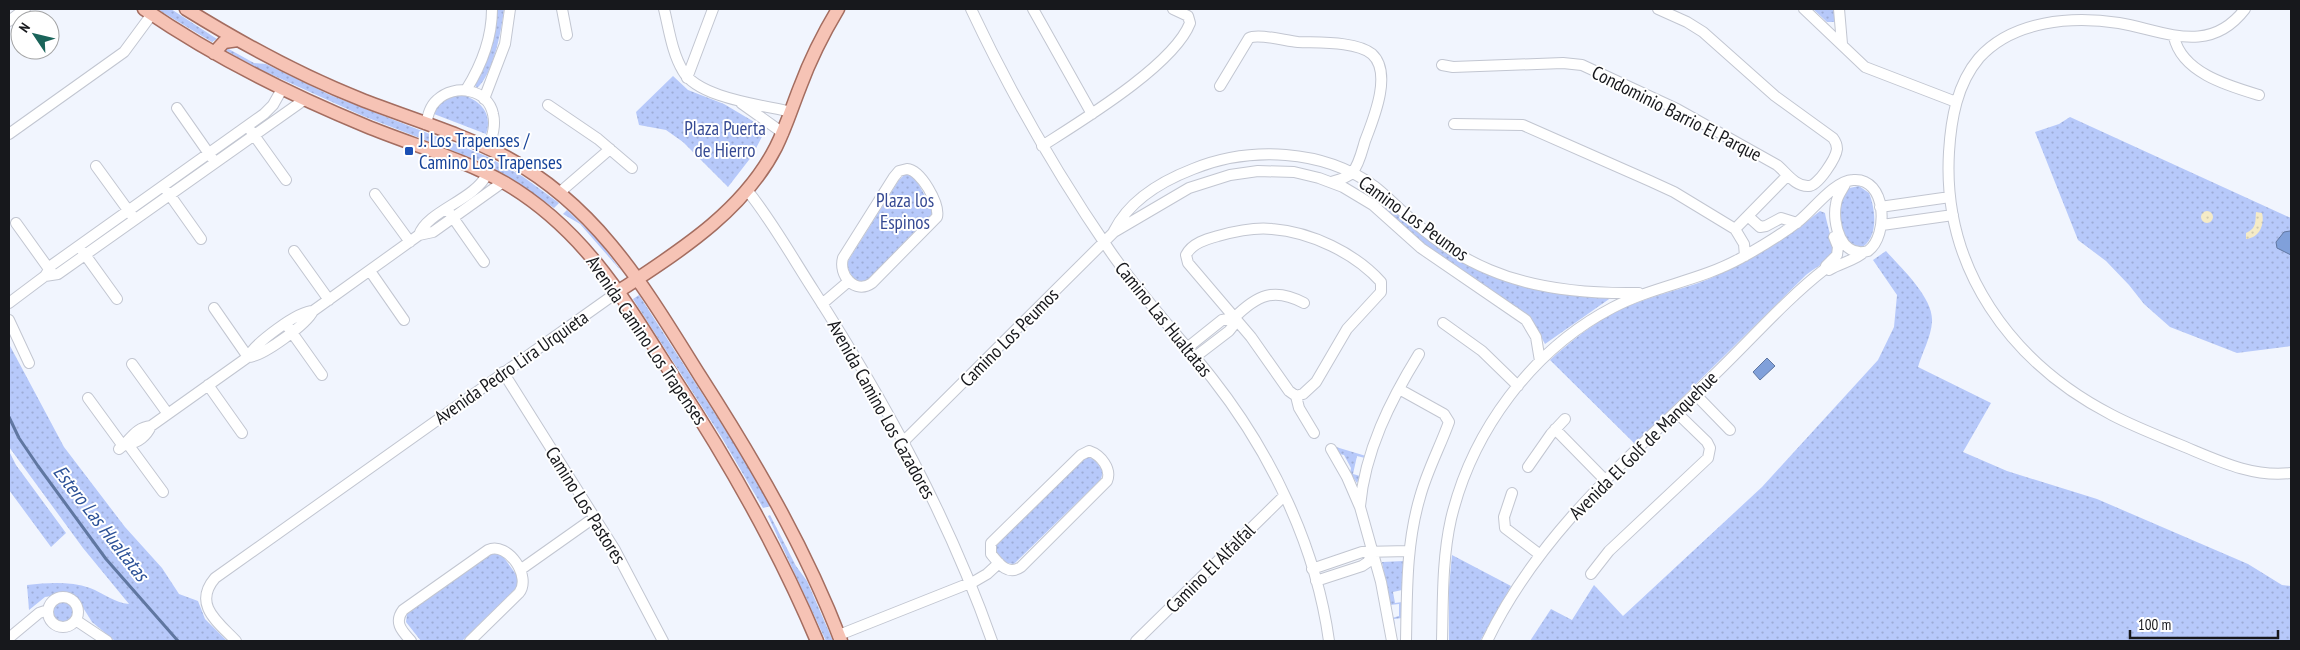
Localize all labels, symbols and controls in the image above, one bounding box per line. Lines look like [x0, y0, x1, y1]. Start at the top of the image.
north arrow [10, 10, 60, 60]
text: N [15, 19, 34, 36]
street label: Condominio Barrio El Parque [1588, 60, 1766, 166]
park label: Plaza Puerta de Hierro [684, 116, 766, 162]
place label: J. Los Trapenses / Camino Los Trapenses [418, 128, 562, 174]
marker: J. Los Trapenses / Camino Los Trapenses [403, 145, 415, 157]
street label: Camino Los Peumos [1354, 170, 1474, 266]
park label: Plaza los Espinos [876, 188, 934, 234]
street label: Avenida Camino Los Trapenses [581, 251, 713, 429]
street label: Camino Las Hualtatas [1110, 257, 1218, 381]
street label: Camino Los Peumos [955, 283, 1063, 391]
street label: Avenida Pedro Lira Urquieta [429, 305, 593, 429]
street label: Avenida Camino Los Cazadores [823, 315, 941, 503]
street label: Avenida El Golf de Manquehue [1564, 366, 1722, 524]
street label: Camino Los Pastores [540, 442, 632, 568]
water label: Estero Las Hualtatas [48, 460, 156, 588]
street label: Camino El Alfalfal [1160, 518, 1260, 618]
scale bar [2130, 608, 2278, 640]
text: 100 m [2138, 615, 2171, 634]

